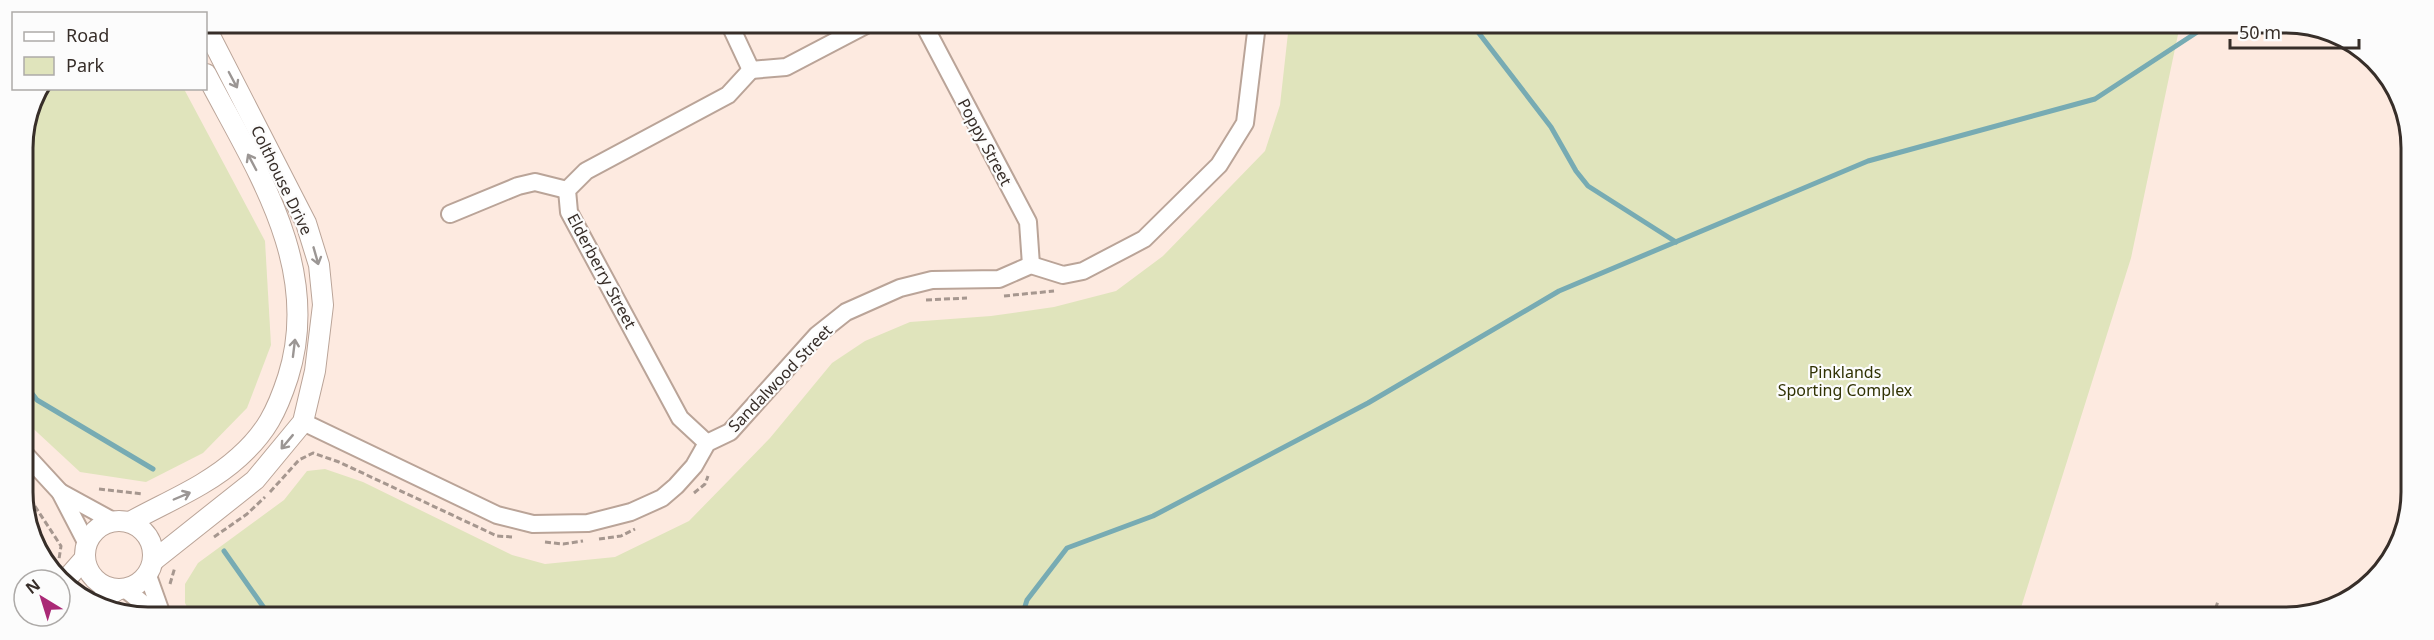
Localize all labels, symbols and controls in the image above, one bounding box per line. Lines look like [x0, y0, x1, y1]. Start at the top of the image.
legend [12, 12, 207, 90]
scale bar [2230, 12, 2359, 50]
text: 50 m [2239, 20, 2281, 44]
text: Road [66, 23, 109, 47]
text: Park [66, 53, 104, 77]
one-way arrow [227, 70, 239, 88]
street label: Poppy Street [953, 95, 1017, 190]
street label: Colthouse Drive [246, 121, 318, 239]
one-way arrow [246, 154, 258, 171]
street label: Elderberry Street [562, 210, 642, 333]
one-way arrow [311, 246, 322, 265]
street label: Sandalwood Street [723, 319, 837, 436]
one-way arrow [289, 339, 300, 358]
park label: Pinklands Sporting Complex [1778, 361, 1913, 401]
one-way arrow [280, 434, 293, 450]
one-way arrow [172, 489, 190, 501]
north arrow [12, 568, 72, 628]
text: N [21, 574, 45, 599]

